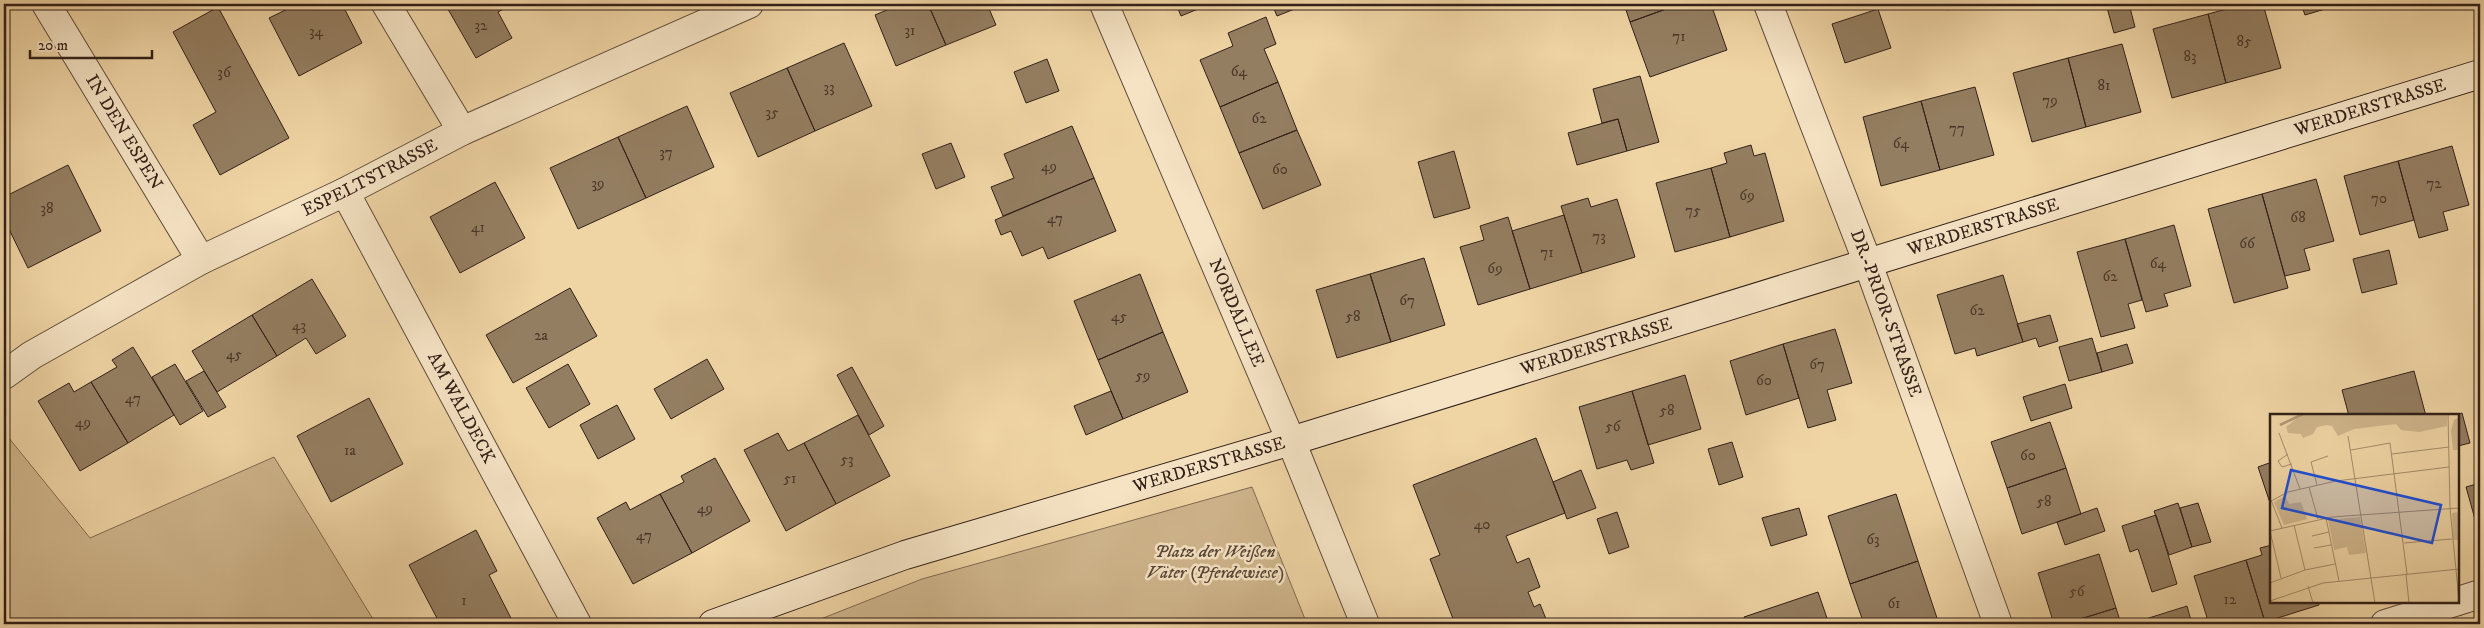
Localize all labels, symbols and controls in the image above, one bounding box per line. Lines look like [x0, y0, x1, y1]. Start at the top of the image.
house number: 32 [475, 16, 488, 35]
house number: 31 [904, 21, 916, 40]
house number: 34 [309, 22, 323, 41]
house number: 71 [1672, 27, 1686, 46]
scale bar [30, 28, 152, 60]
house number: 85 [2237, 32, 2252, 51]
text: 20 m [38, 36, 68, 55]
house number: 83 [2183, 47, 2197, 66]
house number: 64 [1231, 62, 1248, 81]
house number: 36 [217, 63, 232, 82]
street label: IN DEN ESPEN [80, 71, 167, 194]
street label: WERDERSTRASSE [2291, 74, 2449, 142]
house number: 81 [2097, 76, 2111, 95]
house number: 33 [823, 78, 835, 97]
house number: 79 [2042, 91, 2058, 110]
house number: 35 [765, 103, 779, 122]
house number: 62 [1251, 109, 1267, 128]
house number: 77 [1949, 119, 1965, 138]
house number: 64 [1893, 134, 1910, 153]
street label: ESPELTSTRASSE [299, 135, 442, 222]
house number: 37 [659, 143, 673, 162]
house number: 49 [1041, 157, 1057, 176]
house number: 60 [1272, 160, 1288, 179]
house number: 39 [591, 174, 605, 193]
house number: 72 [2426, 174, 2442, 193]
house number: 69 [1739, 186, 1755, 205]
house number: 70 [2371, 189, 2387, 208]
street label: WERDERSTRASSE [1904, 194, 2062, 261]
house number: 38 [40, 199, 54, 218]
house number: 75 [1685, 201, 1701, 220]
house number: 68 [2290, 208, 2306, 227]
house number: 47 [1047, 209, 1063, 228]
house number: 41 [471, 218, 485, 237]
house number: 73 [1592, 227, 1606, 246]
street label: DR.-PRIOR-STRASSE [1845, 227, 1926, 400]
house number: 66 [2239, 234, 2256, 253]
house number: 71 [1540, 243, 1554, 262]
house number: 64 [2150, 254, 2167, 273]
street label: NORDALLEE [1203, 256, 1269, 370]
house number: 69 [1487, 259, 1503, 278]
house number: 62 [2102, 267, 2118, 286]
house number: 67 [1399, 291, 1415, 310]
house number: 62 [1969, 301, 1985, 320]
house number: 45 [1111, 307, 1128, 326]
house number: 58 [1346, 307, 1360, 326]
street label: WERDERSTRASSE [1517, 313, 1675, 381]
house number: 43 [292, 316, 306, 335]
house number: 2a [534, 326, 548, 345]
house number: 45 [226, 345, 243, 364]
street label: AM WALDECK [422, 349, 500, 467]
house number: 67 [1809, 355, 1825, 374]
house number: 59 [1136, 366, 1150, 385]
house number: 60 [1756, 371, 1772, 390]
house number: 47 [125, 389, 141, 408]
house number: 58 [1660, 401, 1674, 420]
house number: 49 [75, 413, 91, 432]
inset map [2270, 414, 2459, 603]
house number: 56 [1605, 417, 1622, 436]
street label: WERDERSTRASSE [1129, 432, 1288, 498]
house number: 1a [344, 441, 357, 460]
house number: 60 [2020, 446, 2036, 465]
house number: 53 [840, 450, 854, 469]
house number: 51 [784, 469, 796, 488]
house number: 58 [2037, 492, 2051, 511]
house number: 49 [697, 499, 713, 518]
house number: 40 [1474, 515, 1490, 534]
house number: 47 [636, 526, 652, 545]
house number: 63 [1866, 530, 1880, 549]
park label: Platz der Weißen Väter (Pferdewiese) [1146, 541, 1284, 584]
house number: 56 [2069, 582, 2086, 601]
house number: 12 [2224, 590, 2237, 609]
house number: 1 [461, 591, 467, 610]
house number: 61 [1887, 594, 1901, 613]

